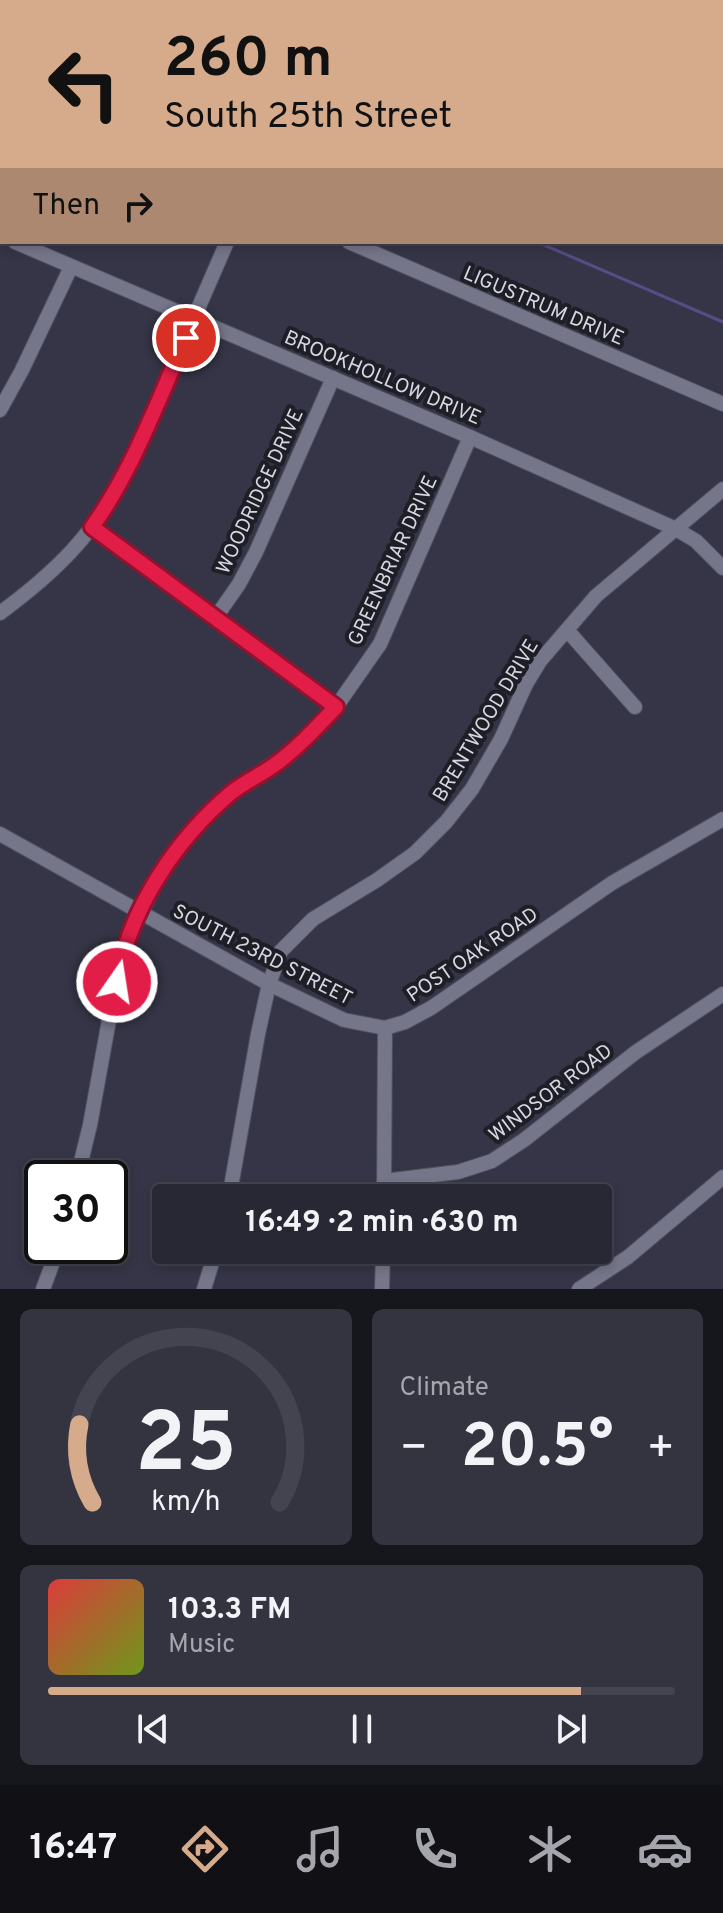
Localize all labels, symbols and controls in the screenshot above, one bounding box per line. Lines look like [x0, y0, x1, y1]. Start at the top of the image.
text: 260 m [164, 26, 333, 96]
icon: left [32, 32, 136, 136]
text: South 25th Street [164, 95, 452, 141]
icon: right [116, 184, 160, 228]
text: Then [32, 188, 100, 225]
street label: LIGUSTRUM DRIVE [459, 261, 628, 352]
pin [152, 304, 220, 372]
icon: arrive [164, 316, 208, 360]
street label: BROOKHOLLOW DRIVE [280, 326, 485, 432]
street label: WOODRIDGE DRIVE [211, 405, 311, 579]
street label: GREENBRIAR DRIVE [343, 472, 445, 650]
street label: BRENTWOOD DRIVE [428, 635, 546, 807]
street label: SOUTH 23RD STREET [168, 899, 356, 1012]
street label: POST OAK ROAD [402, 902, 544, 1009]
position arrow [75, 940, 159, 1024]
street label: WINDSOR ROAD [484, 1039, 618, 1149]
speed limit sign: 30 [24, 1160, 128, 1264]
text: 16:49 · 2 min · 630 m [245, 1205, 519, 1242]
text: Climate [400, 1372, 489, 1405]
text: 25 [135, 1396, 237, 1501]
text: 20.5° [461, 1412, 613, 1488]
text: − [400, 1422, 428, 1478]
text: + [647, 1422, 675, 1478]
text: km/h [151, 1485, 220, 1521]
text: 103.3 FM [168, 1592, 291, 1629]
text: Music [168, 1629, 235, 1662]
icon: previous [131, 1707, 175, 1751]
icon: pause [340, 1707, 384, 1751]
icon: next [549, 1707, 593, 1751]
icon: directions [177, 1821, 233, 1877]
icon: music [292, 1821, 348, 1877]
icon: phone [407, 1821, 463, 1877]
icon: climate [522, 1821, 578, 1877]
icon: car [637, 1821, 693, 1877]
text: 16:47 [30, 1826, 117, 1872]

